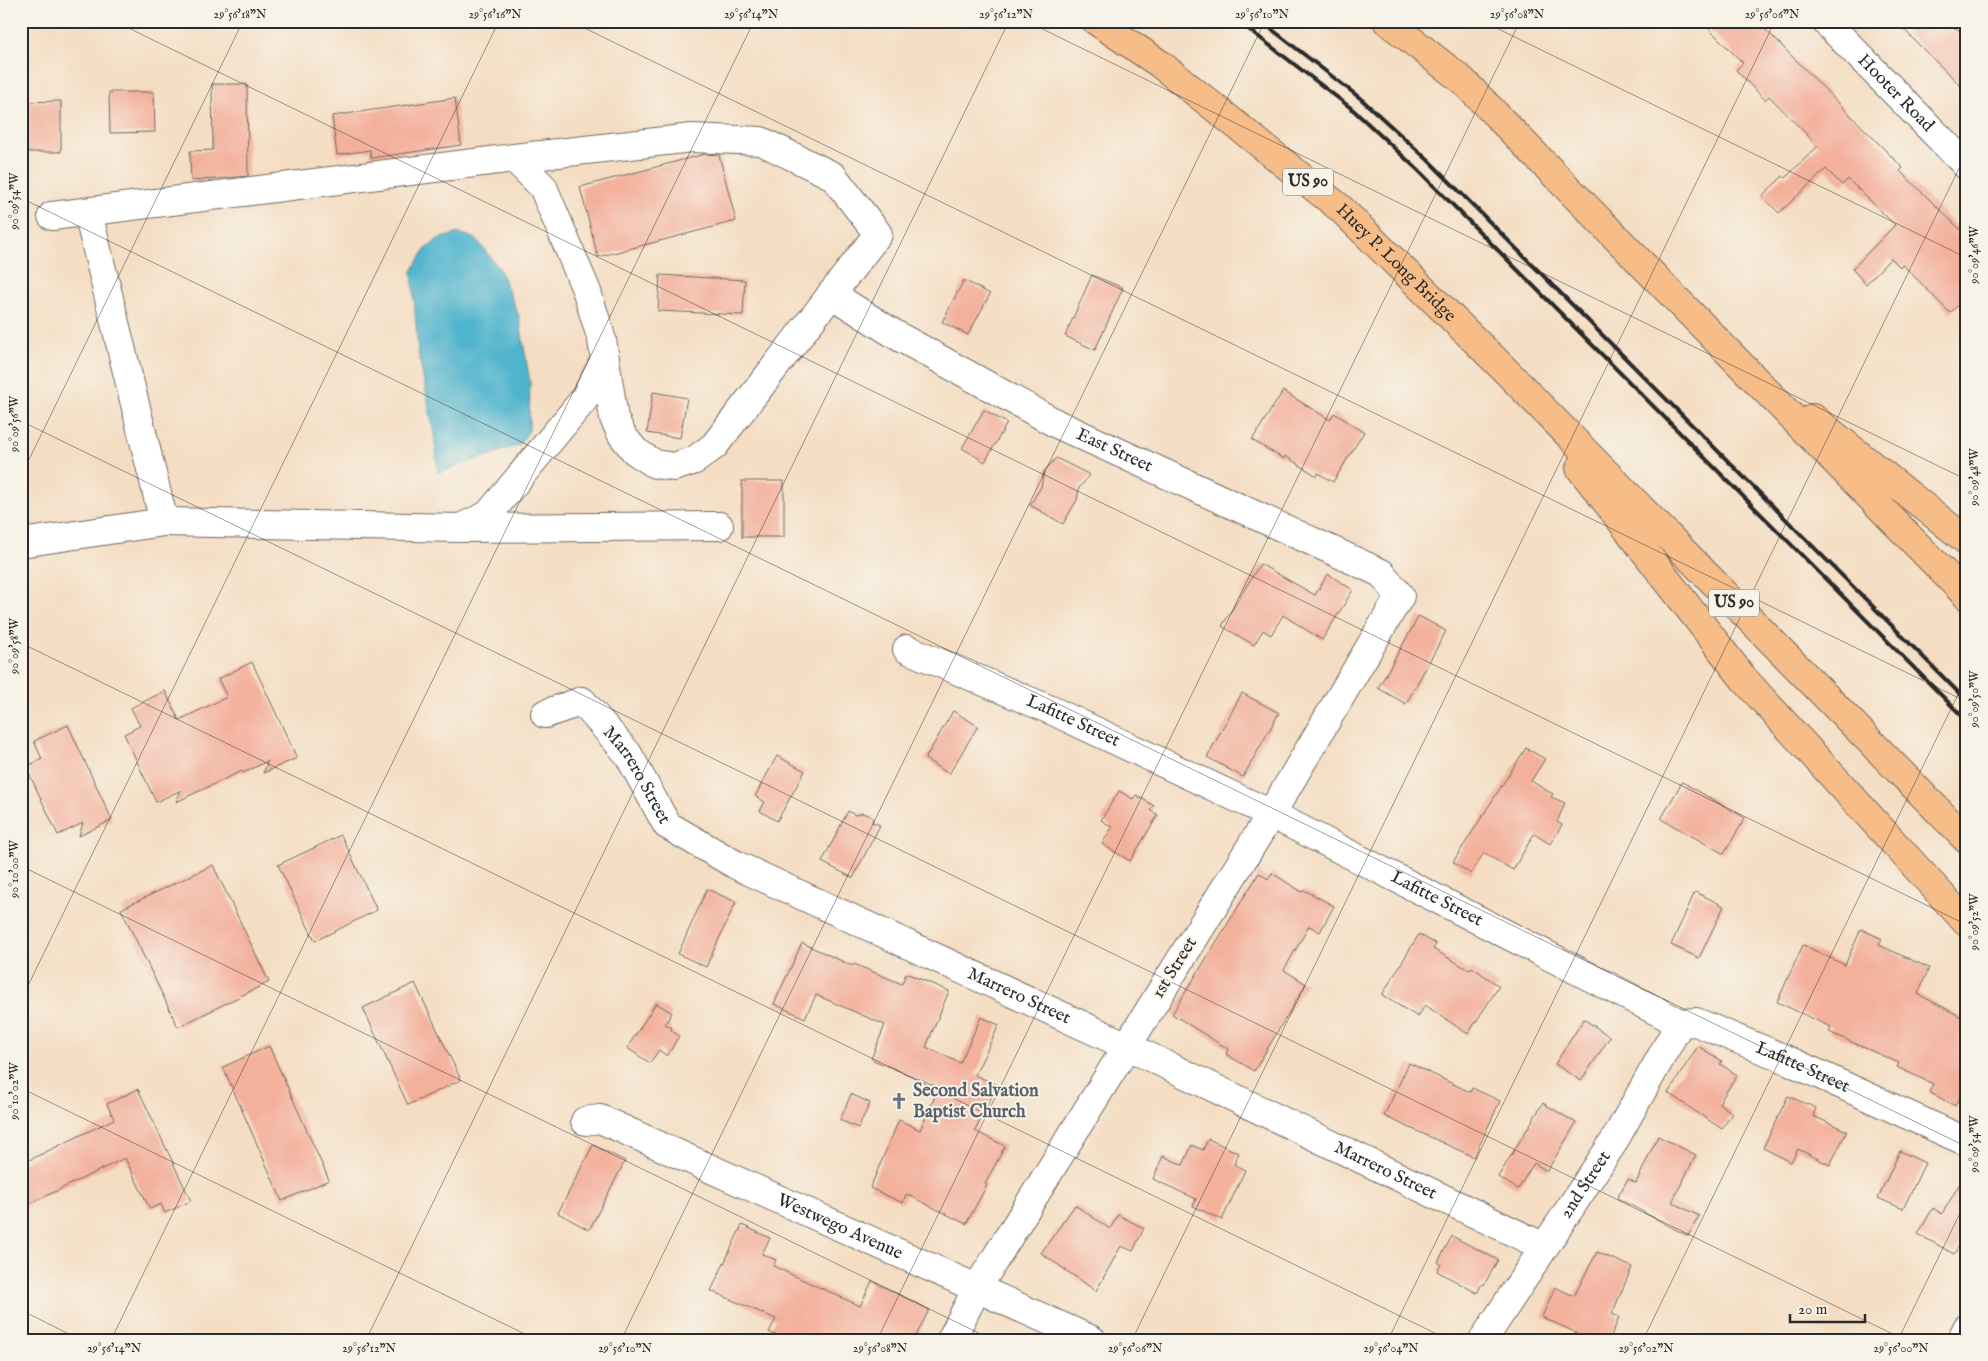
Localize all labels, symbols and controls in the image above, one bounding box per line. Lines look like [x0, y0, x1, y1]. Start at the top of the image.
text: 29°56'18"N [214, 7, 267, 22]
text: 29°56'16"N [468, 7, 522, 22]
text: 29°56'14"N [724, 7, 779, 22]
text: 29°56'12"N [979, 7, 1034, 22]
text: 29°56'10"N [1235, 7, 1290, 22]
text: 29°56'08"N [1490, 7, 1545, 22]
text: 29°56'06"N [1745, 7, 1800, 22]
street label: Hooter Road [1852, 49, 1939, 137]
road number: US 90 [1283, 168, 1333, 196]
text: 90°09'54"W [7, 172, 22, 230]
street label: Huey P. Long Bridge [1331, 199, 1461, 327]
text: 90°09'46"W [1967, 226, 1982, 285]
text: 90°09'56"W [7, 395, 22, 453]
street label: East Street [1073, 423, 1156, 478]
text: 90°09'48"W [1967, 448, 1982, 507]
road number: US 90 [1709, 590, 1759, 616]
text: 90°09'58"W [7, 618, 22, 675]
text: 90°09'50"W [1967, 670, 1982, 728]
street label: Lafitte Street [1023, 690, 1124, 752]
street label: Marrero Street [598, 722, 676, 828]
text: 90°10'00"W [7, 840, 22, 899]
street label: Lafitte Street [1387, 866, 1487, 932]
text: 90°09'52"W [1967, 893, 1982, 951]
street label: 1st Street [1147, 933, 1203, 1003]
street label: Marrero Street [964, 962, 1074, 1030]
street label: Lafitte Street [1752, 1037, 1853, 1098]
text: 90°10'02"W [7, 1062, 22, 1121]
place label: Second Salvation Baptist Church [913, 1080, 1039, 1124]
church icon: Second Salvation Baptist Church [889, 1091, 909, 1111]
text: 90°09'54"W [1967, 1115, 1982, 1173]
street label: Marrero Street [1330, 1136, 1441, 1205]
street label: 2nd Street [1555, 1147, 1616, 1223]
street label: Westwego Avenue [773, 1188, 906, 1265]
scale bar [1790, 1291, 1866, 1323]
text: 20 m [1798, 1300, 1828, 1319]
text: 29°56'14"N [87, 1341, 142, 1356]
text: 29°56'12"N [342, 1341, 397, 1356]
text: 29°56'10"N [598, 1341, 653, 1356]
text: 29°56'08"N [853, 1341, 908, 1356]
text: 29°56'06"N [1108, 1341, 1163, 1356]
text: 29°56'04"N [1363, 1341, 1419, 1356]
text: 29°56'02"N [1618, 1341, 1674, 1356]
text: 29°56'00"N [1873, 1341, 1929, 1356]

